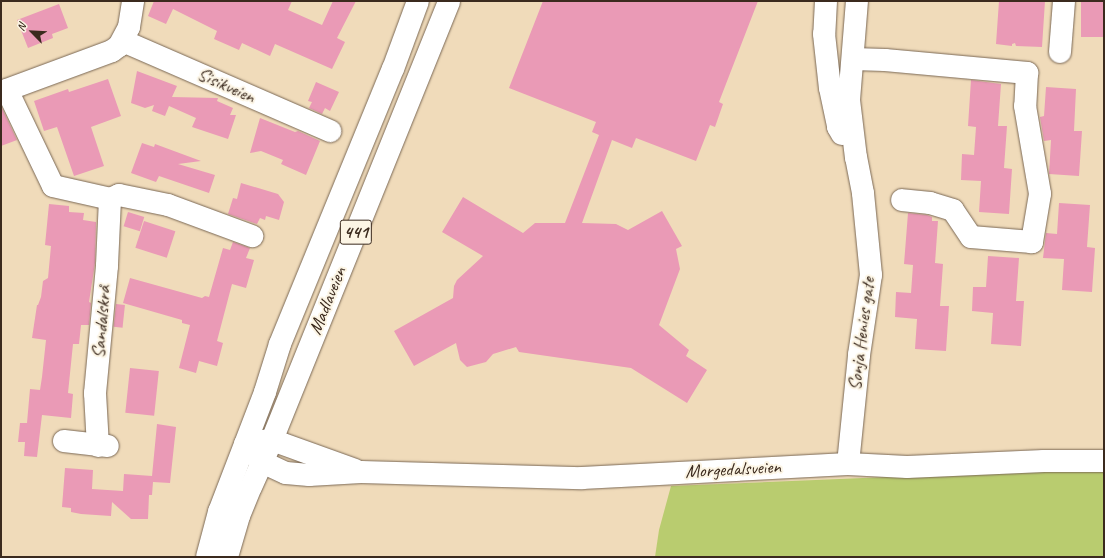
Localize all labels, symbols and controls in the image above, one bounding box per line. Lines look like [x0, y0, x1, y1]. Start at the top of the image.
north arrow [12, 12, 52, 52]
text: N [13, 21, 29, 33]
street label: Sisikveien [194, 63, 258, 109]
road number: 441 [339, 216, 373, 248]
street label: Madlaveien [304, 264, 352, 338]
street label: Sonja Henies gate [844, 276, 880, 392]
street label: Sandalskrå [87, 285, 117, 359]
street label: Morgedalsveien [685, 456, 781, 484]

